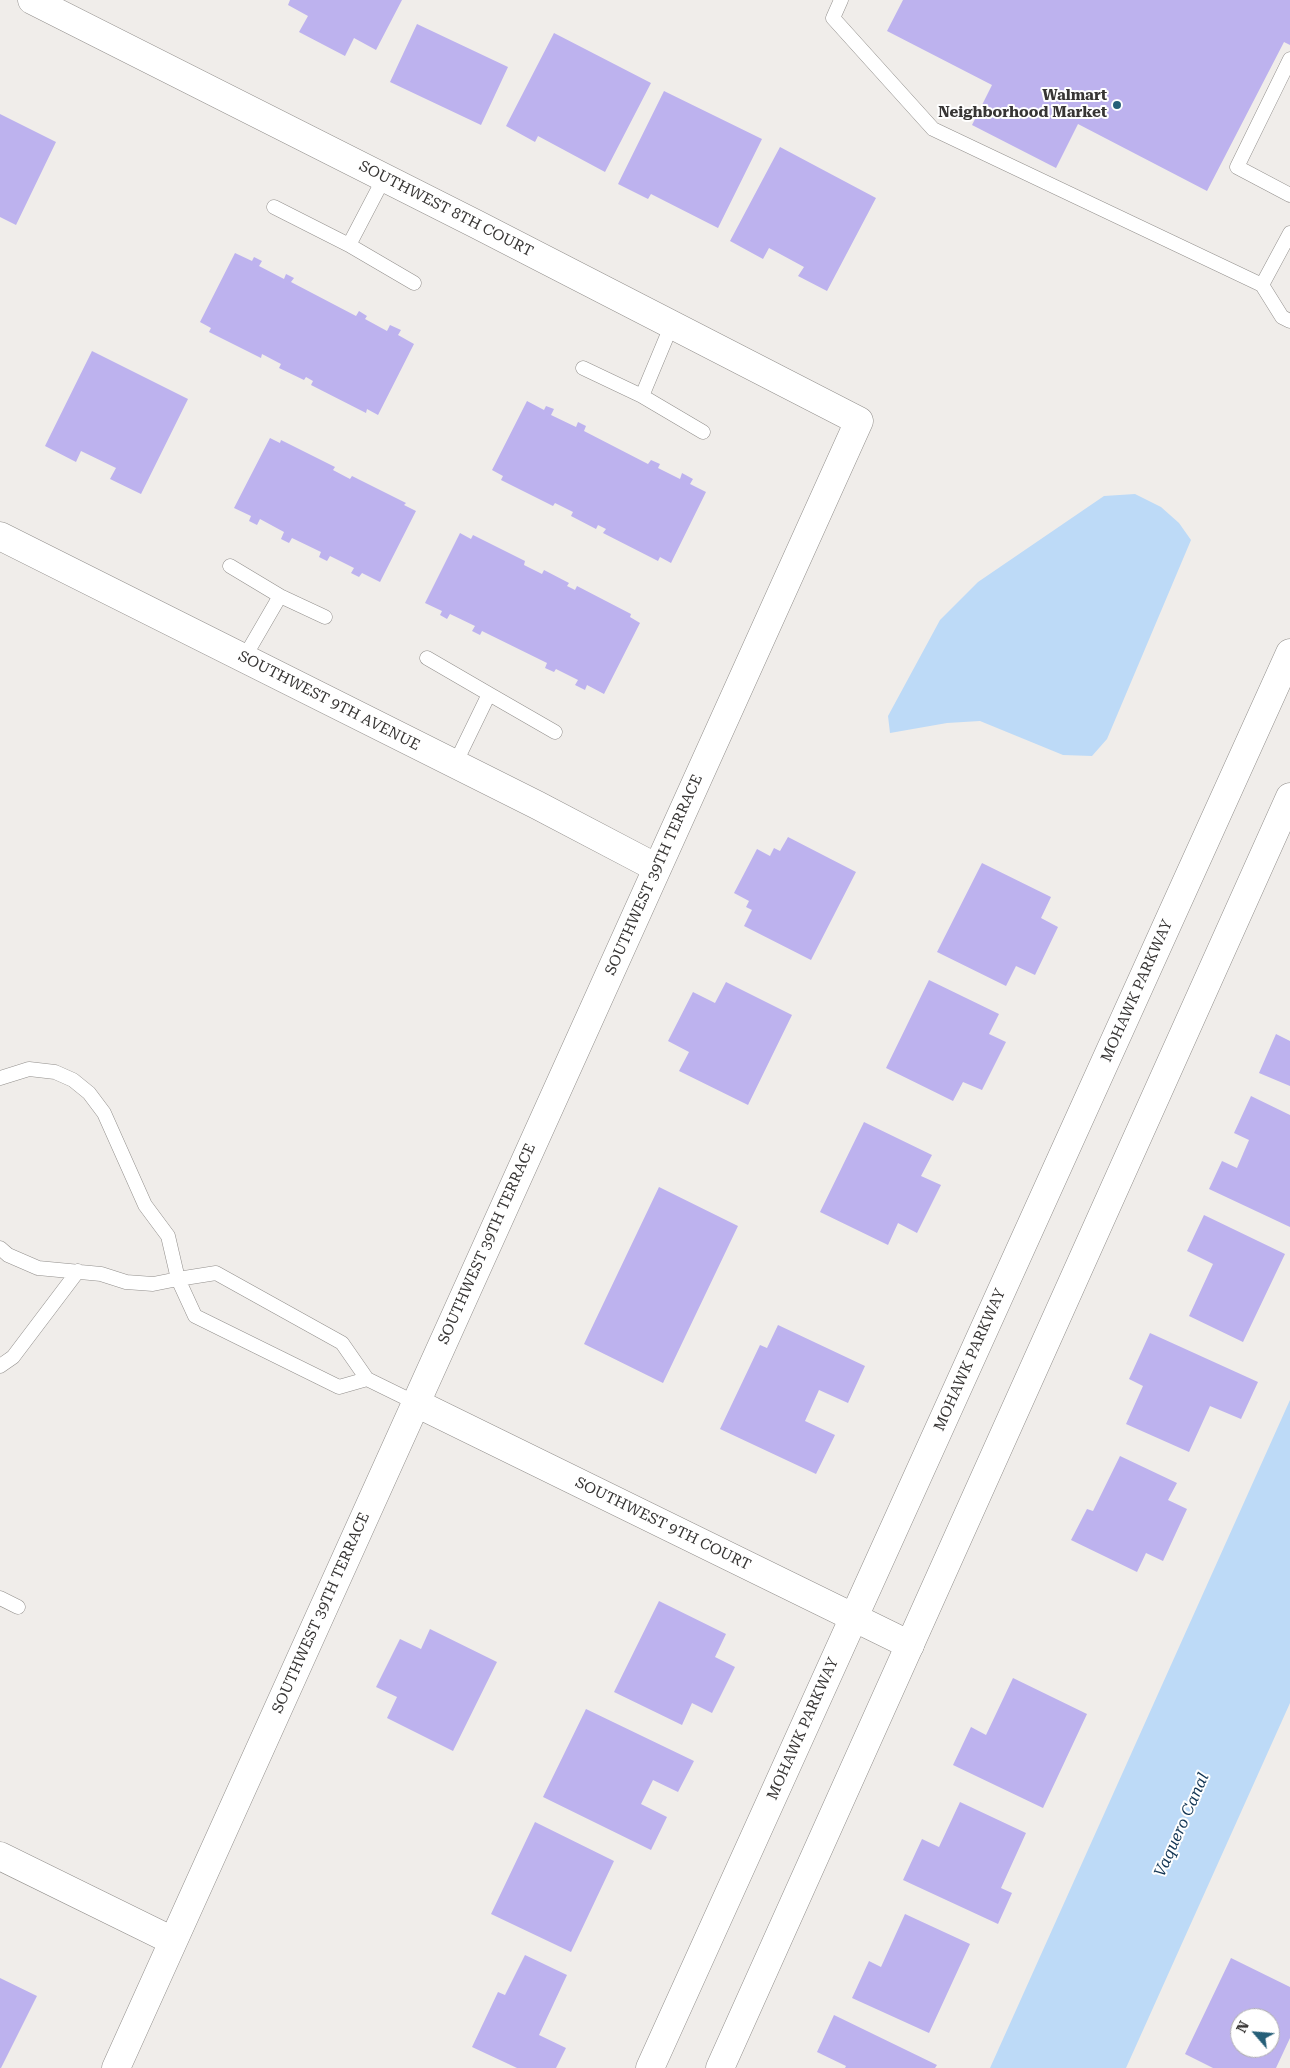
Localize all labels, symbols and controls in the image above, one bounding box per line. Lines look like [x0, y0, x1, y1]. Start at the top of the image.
place label: Walmart Neighborhood Market [938, 87, 1107, 122]
marker: Walmart Neighborhood Market [1111, 99, 1123, 111]
street label: SOUTHWEST 8TH COURT [356, 157, 536, 261]
street label: SOUTHWEST 9TH AVENUE [235, 647, 423, 755]
street label: SOUTHWEST 39TH TERRACE [601, 772, 707, 978]
street label: MOHAWK PARKWAY [1097, 917, 1177, 1065]
street label: SOUTHWEST 39TH TERRACE [434, 1141, 540, 1347]
street label: MOHAWK PARKWAY [930, 1286, 1010, 1434]
street label: SOUTHWEST 9TH COURT [572, 1474, 754, 1574]
street label: SOUTHWEST 39TH TERRACE [268, 1510, 374, 1716]
street label: MOHAWK PARKWAY [763, 1655, 843, 1803]
water label: Vaquero Canal [1151, 1770, 1213, 1880]
north arrow [1230, 2008, 1280, 2058]
text: N [1233, 2018, 1252, 2035]

